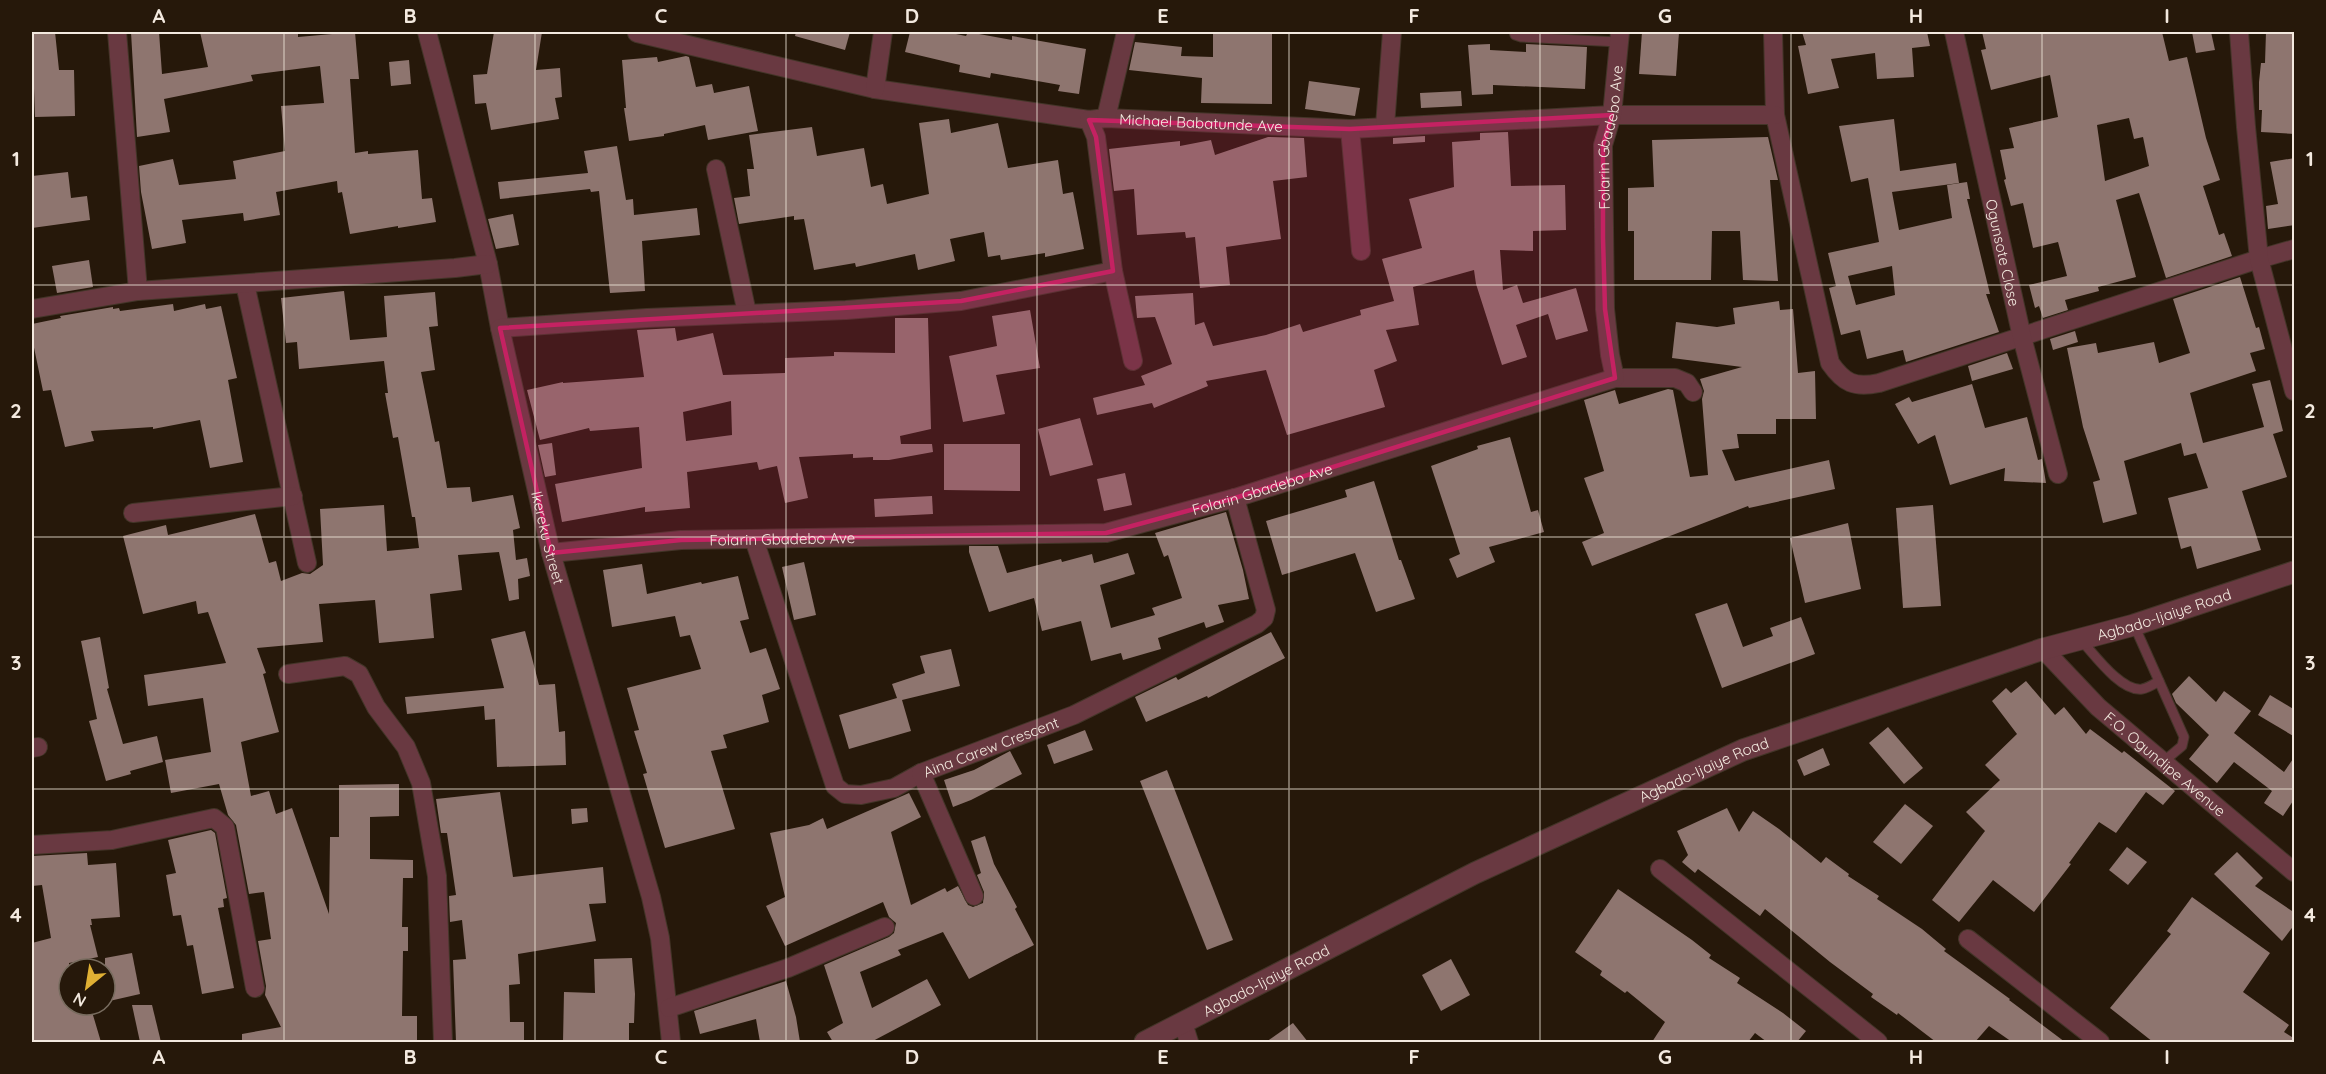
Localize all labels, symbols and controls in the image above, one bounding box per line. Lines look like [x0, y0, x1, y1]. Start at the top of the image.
text: A [153, 3, 166, 28]
text: B [403, 3, 417, 28]
text: C [655, 3, 668, 28]
text: D [905, 3, 919, 28]
text: E [1157, 3, 1169, 28]
text: F [1408, 3, 1420, 28]
text: G [1658, 3, 1672, 28]
text: H [1909, 3, 1923, 28]
text: I [2164, 3, 2170, 28]
street label: Folarin Gbadebo Ave [1593, 64, 1626, 210]
street label: Michael Babatunde Ave [1119, 109, 1283, 135]
text: 1 [12, 146, 20, 171]
text: 1 [2306, 146, 2314, 171]
street label: Ogunsote Close [1982, 197, 2024, 308]
text: 2 [10, 398, 22, 423]
text: 2 [2304, 398, 2316, 423]
street label: Folarin Gbadebo Ave [1190, 458, 1335, 519]
street label: Ikereku Street [528, 489, 569, 586]
street label: Folarin Gbadebo Ave [709, 528, 855, 549]
street label: Agbado-Ijaiye Road [2095, 584, 2233, 644]
text: 3 [11, 650, 21, 675]
text: 3 [2305, 650, 2315, 675]
street label: F.O. Ogundipe Avenue [2101, 707, 2230, 820]
street label: Aina Carew Crescent [920, 712, 1061, 781]
street label: Agbado-Ijaiye Road [1636, 733, 1771, 806]
text: 4 [10, 902, 22, 927]
text: 4 [2304, 902, 2316, 927]
street label: Agbado-Ijaiye Road [1200, 940, 1333, 1020]
north arrow [57, 957, 117, 1017]
text: N [69, 988, 90, 1012]
text: A [153, 1044, 166, 1069]
text: B [403, 1044, 417, 1069]
text: C [655, 1044, 668, 1069]
text: D [905, 1044, 919, 1069]
text: E [1157, 1044, 1169, 1069]
text: F [1408, 1044, 1420, 1069]
text: G [1658, 1044, 1672, 1069]
text: H [1909, 1044, 1923, 1069]
text: I [2164, 1044, 2170, 1069]

